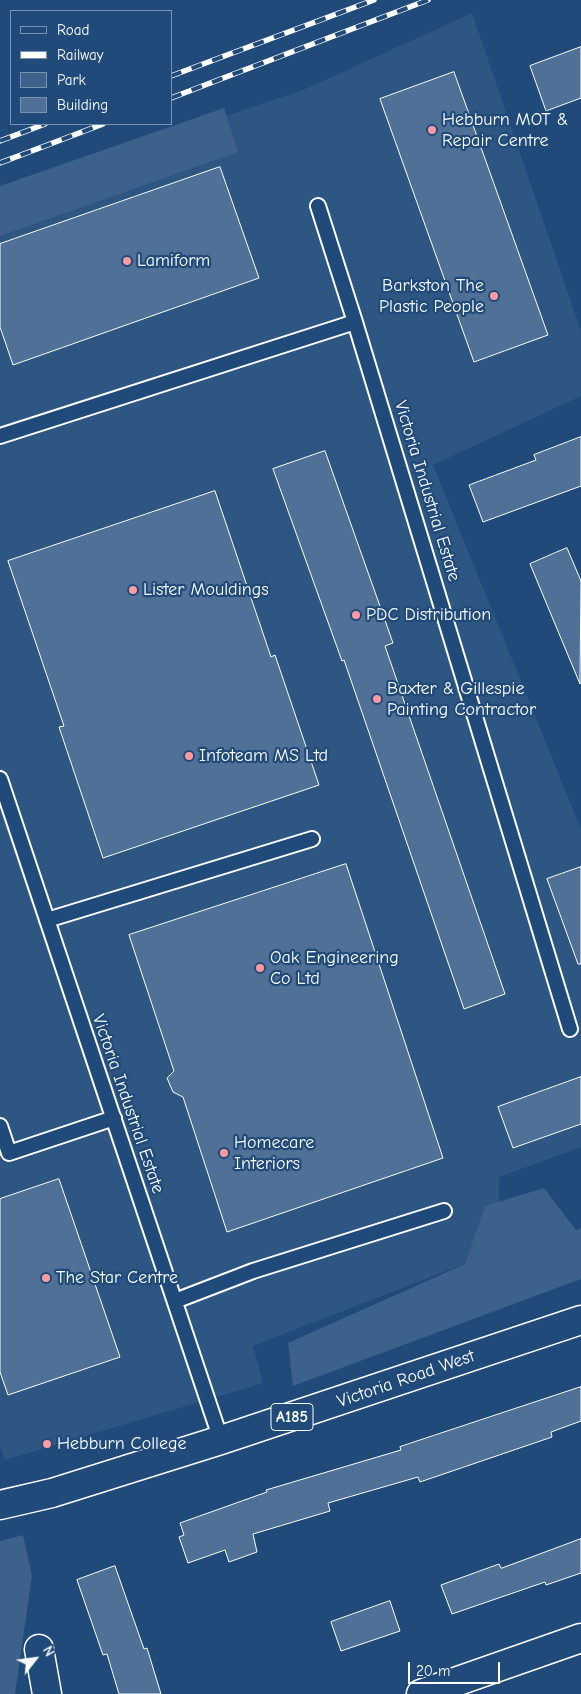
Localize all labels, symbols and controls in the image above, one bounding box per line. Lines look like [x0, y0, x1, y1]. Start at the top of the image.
legend [10, 10, 172, 125]
text: Road [57, 21, 89, 39]
text: Railway [57, 46, 103, 64]
text: Park [57, 71, 86, 89]
text: Building [57, 96, 108, 114]
place label: Hebburn MOT & Repair Centre [442, 109, 568, 152]
marker: Hebburn MOT & Repair Centre [426, 124, 438, 136]
place label: Lamiform [137, 250, 210, 272]
marker: Lamiform [121, 255, 133, 267]
place label: Barkston The Plastic People [379, 275, 484, 318]
marker: Barkston The Plastic People [488, 290, 500, 302]
street label: Victoria Industrial Estate [389, 398, 465, 584]
place label: Lister Mouldings [143, 579, 269, 601]
marker: Lister Mouldings [127, 584, 139, 596]
place label: PDC Distribution [366, 604, 491, 626]
marker: PDC Distribution [350, 609, 362, 621]
place label: Baxter & Gillespie Painting Contractor [387, 678, 536, 721]
marker: Baxter & Gillespie Painting Contractor [371, 693, 383, 705]
place label: Infoteam MS Ltd [199, 745, 328, 767]
marker: Infoteam MS Ltd [183, 750, 195, 762]
place label: Oak Engineering Co Ltd [270, 947, 399, 990]
marker: Oak Engineering Co Ltd [254, 962, 266, 974]
street label: Victoria Industrial Estate [87, 1012, 169, 1196]
place label: Homecare Interiors [234, 1132, 314, 1174]
marker: Homecare Interiors [218, 1147, 230, 1159]
place label: The Star Centre [56, 1267, 178, 1289]
marker: The Star Centre [40, 1272, 52, 1284]
street label: Victoria Road West [334, 1345, 478, 1413]
road number: A185 [271, 1404, 313, 1430]
place label: Hebburn College [57, 1433, 187, 1455]
marker: Hebburn College [41, 1438, 53, 1450]
north arrow [10, 1634, 60, 1684]
text: N [39, 1643, 58, 1659]
scale bar [411, 1652, 504, 1684]
text: 20 m [416, 1662, 450, 1680]

